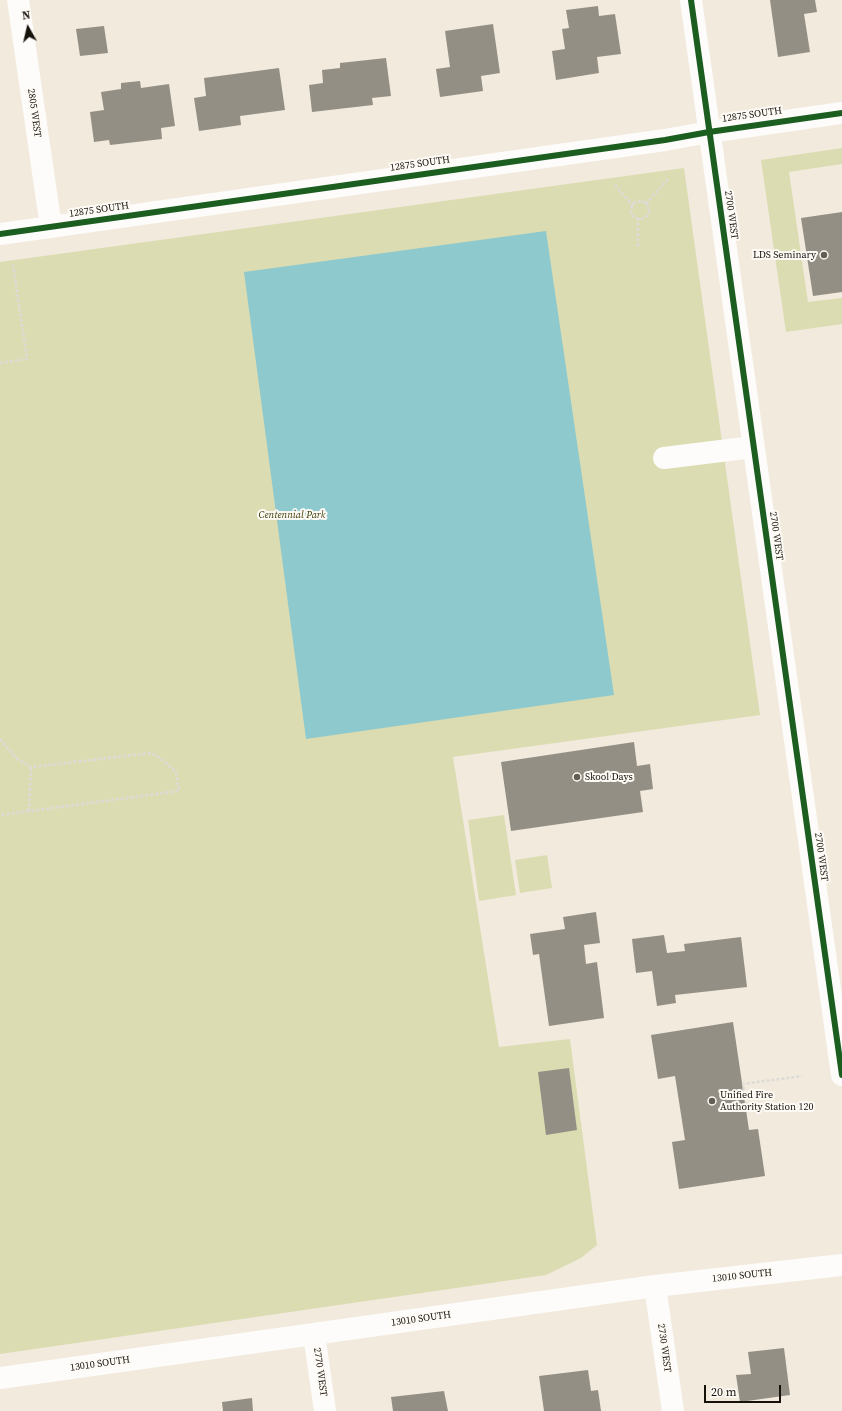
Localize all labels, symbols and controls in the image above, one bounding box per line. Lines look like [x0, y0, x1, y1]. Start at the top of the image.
north arrow [8, 8, 48, 48]
text: N [21, 8, 31, 24]
street label: 2805 WEST [25, 88, 43, 138]
street label: 12875 SOUTH [721, 105, 783, 125]
street label: 12875 SOUTH [389, 154, 451, 174]
street label: 2700 WEST [722, 190, 740, 240]
street label: 12875 SOUTH [68, 200, 130, 220]
place label: LDS Seminary [753, 249, 816, 261]
marker: LDS Seminary [819, 250, 829, 260]
park label: Centennial Park [259, 509, 325, 521]
street label: 2700 WEST [767, 511, 785, 561]
place label: Skool Days [585, 771, 633, 783]
marker: Skool Days [572, 772, 582, 782]
street label: 2700 WEST [812, 832, 830, 882]
place label: Unified Fire Authority Station 120 [720, 1089, 813, 1112]
marker: Unified Fire Authority Station 120 [707, 1096, 717, 1106]
street label: 13010 SOUTH [711, 1267, 773, 1285]
street label: 13010 SOUTH [390, 1309, 452, 1329]
street label: 2730 WEST [655, 1323, 673, 1373]
street label: 2770 WEST [311, 1347, 329, 1397]
street label: 13010 SOUTH [69, 1354, 131, 1374]
scale bar [706, 1377, 783, 1403]
text: 20 m [711, 1384, 737, 1400]

